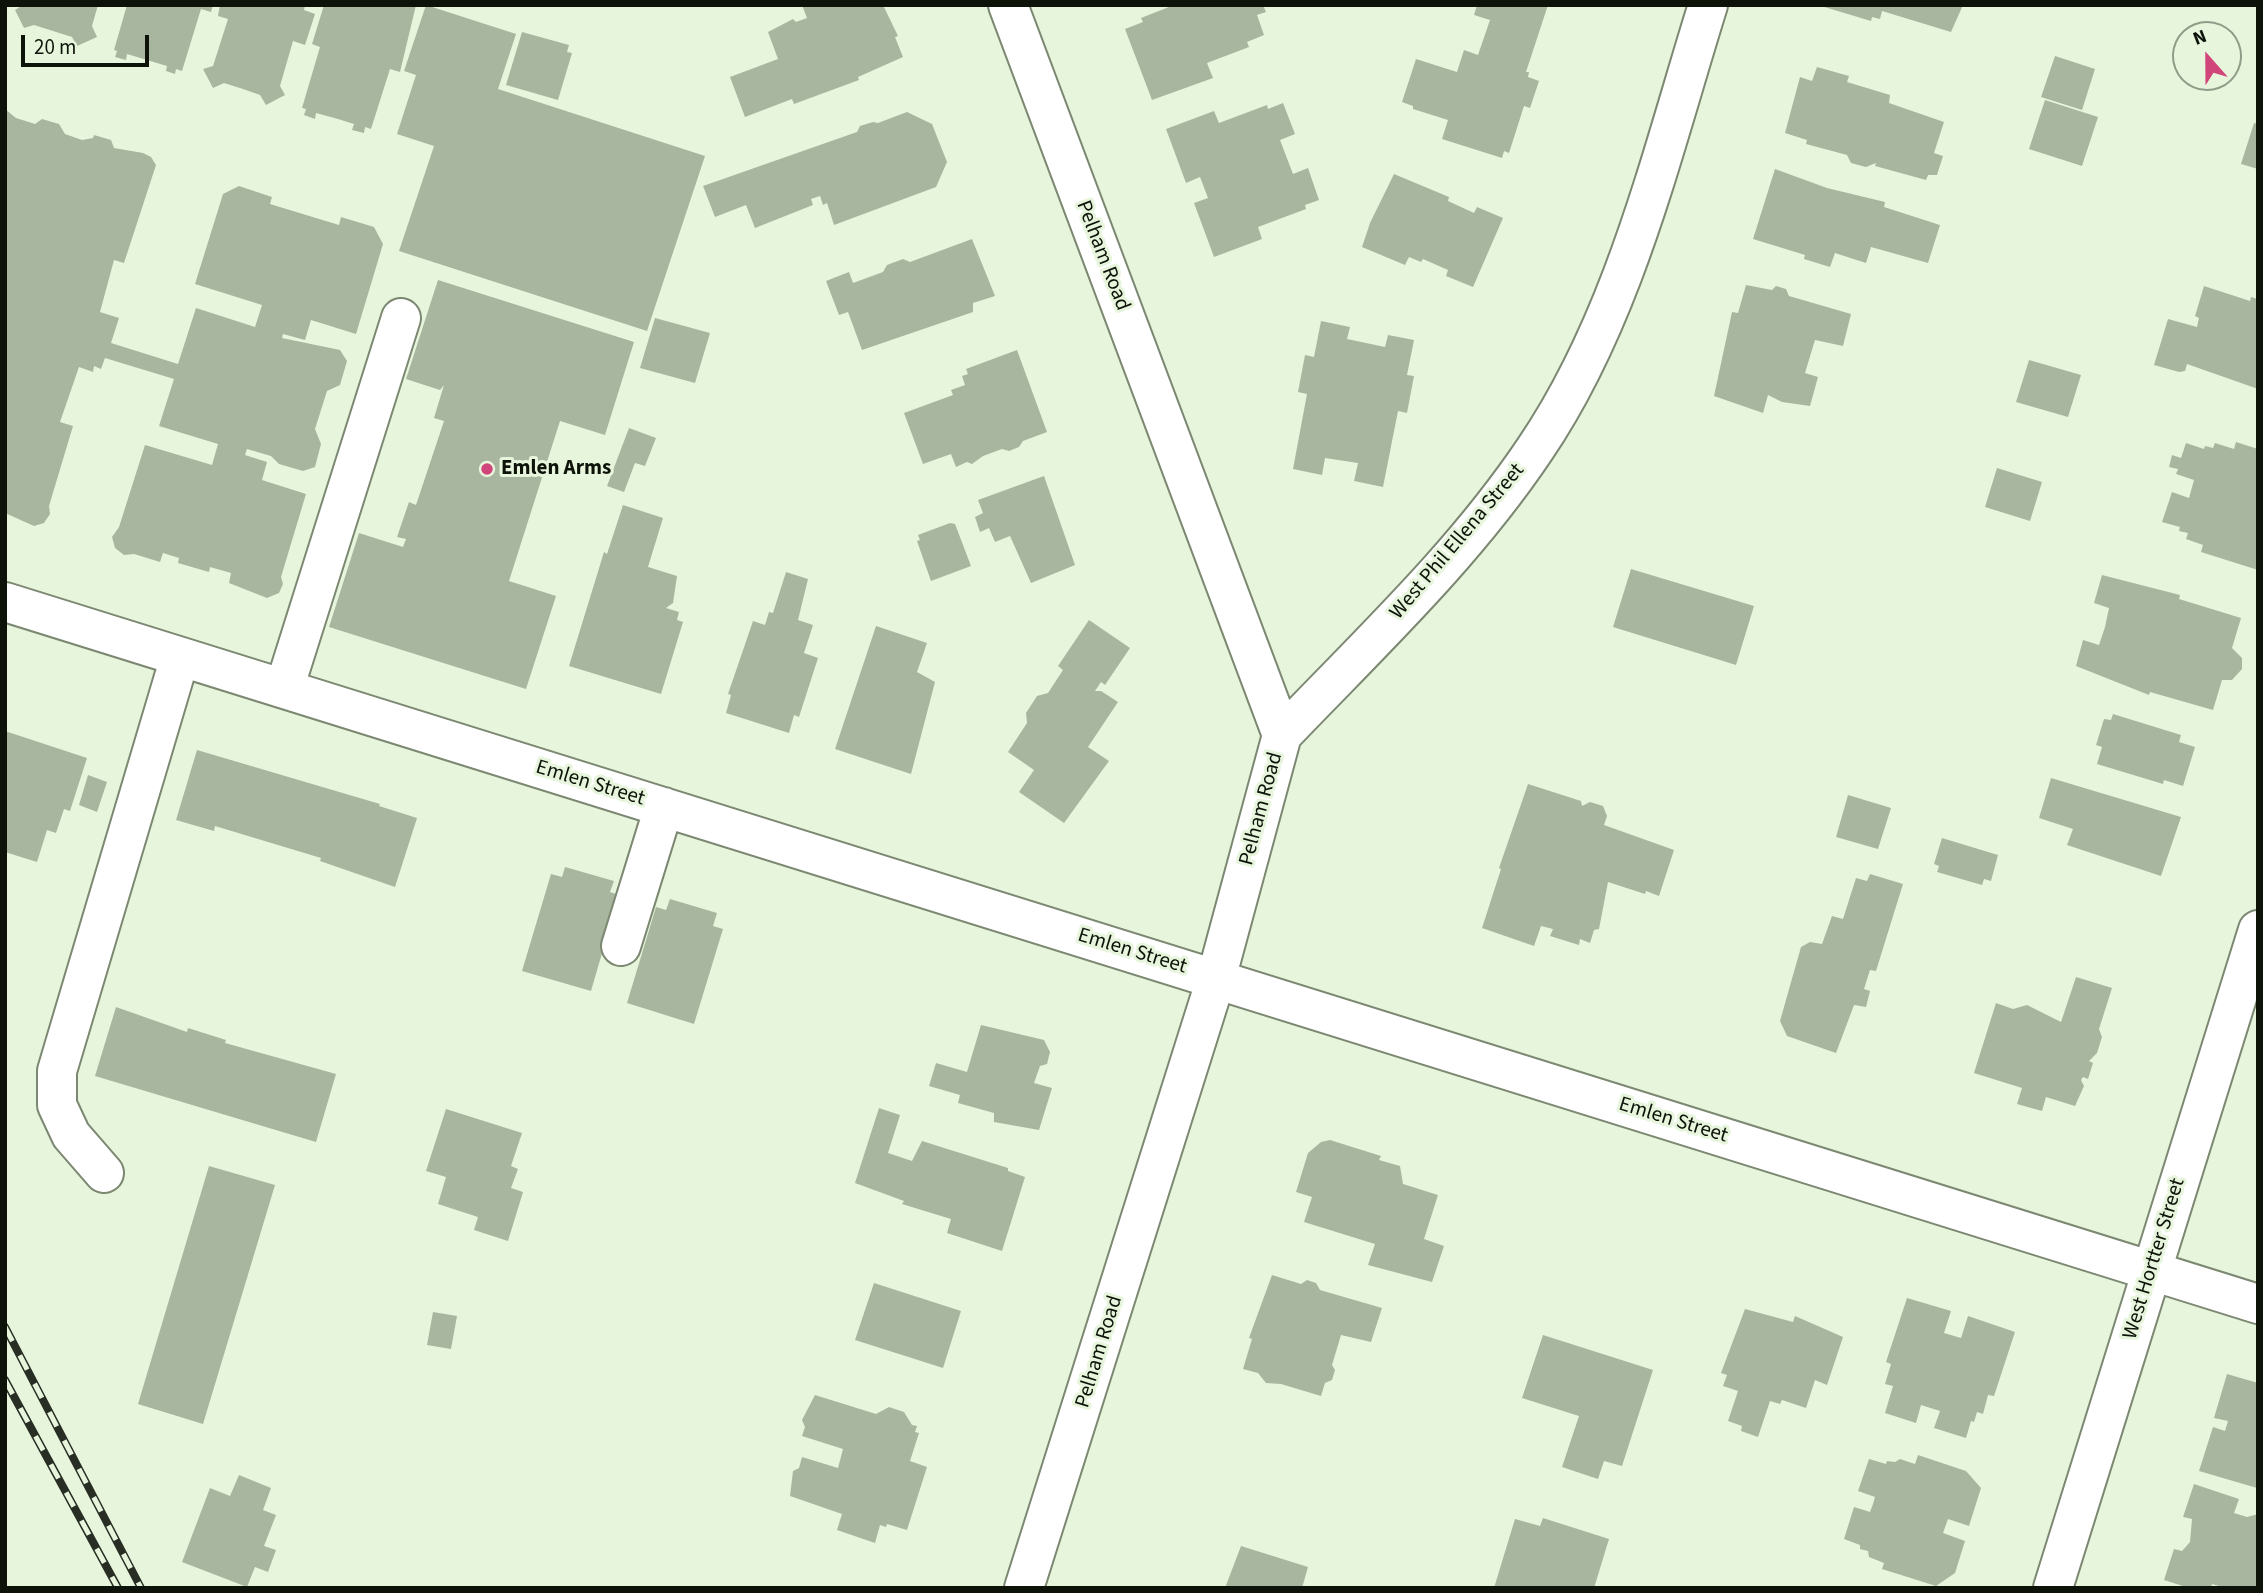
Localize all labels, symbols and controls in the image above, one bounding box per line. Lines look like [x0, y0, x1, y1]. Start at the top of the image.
scale bar [24, 21, 152, 65]
north arrow [2172, 21, 2242, 91]
text: N [2189, 23, 2211, 53]
text: 20 m [34, 32, 76, 62]
street label: Pelham Road [1069, 197, 1135, 315]
place label: Emlen Arms [501, 456, 611, 482]
street label: West Phil Ellena Street [1385, 459, 1531, 625]
marker: Emlen Arms [479, 461, 495, 477]
street label: Pelham Road [1235, 750, 1289, 868]
street label: Emlen Street [533, 755, 647, 813]
street label: Emlen Street [1075, 923, 1189, 981]
street label: Emlen Street [1616, 1092, 1730, 1150]
street label: West Hortter Street [2119, 1175, 2191, 1343]
street label: Pelham Road [1071, 1293, 1129, 1411]

